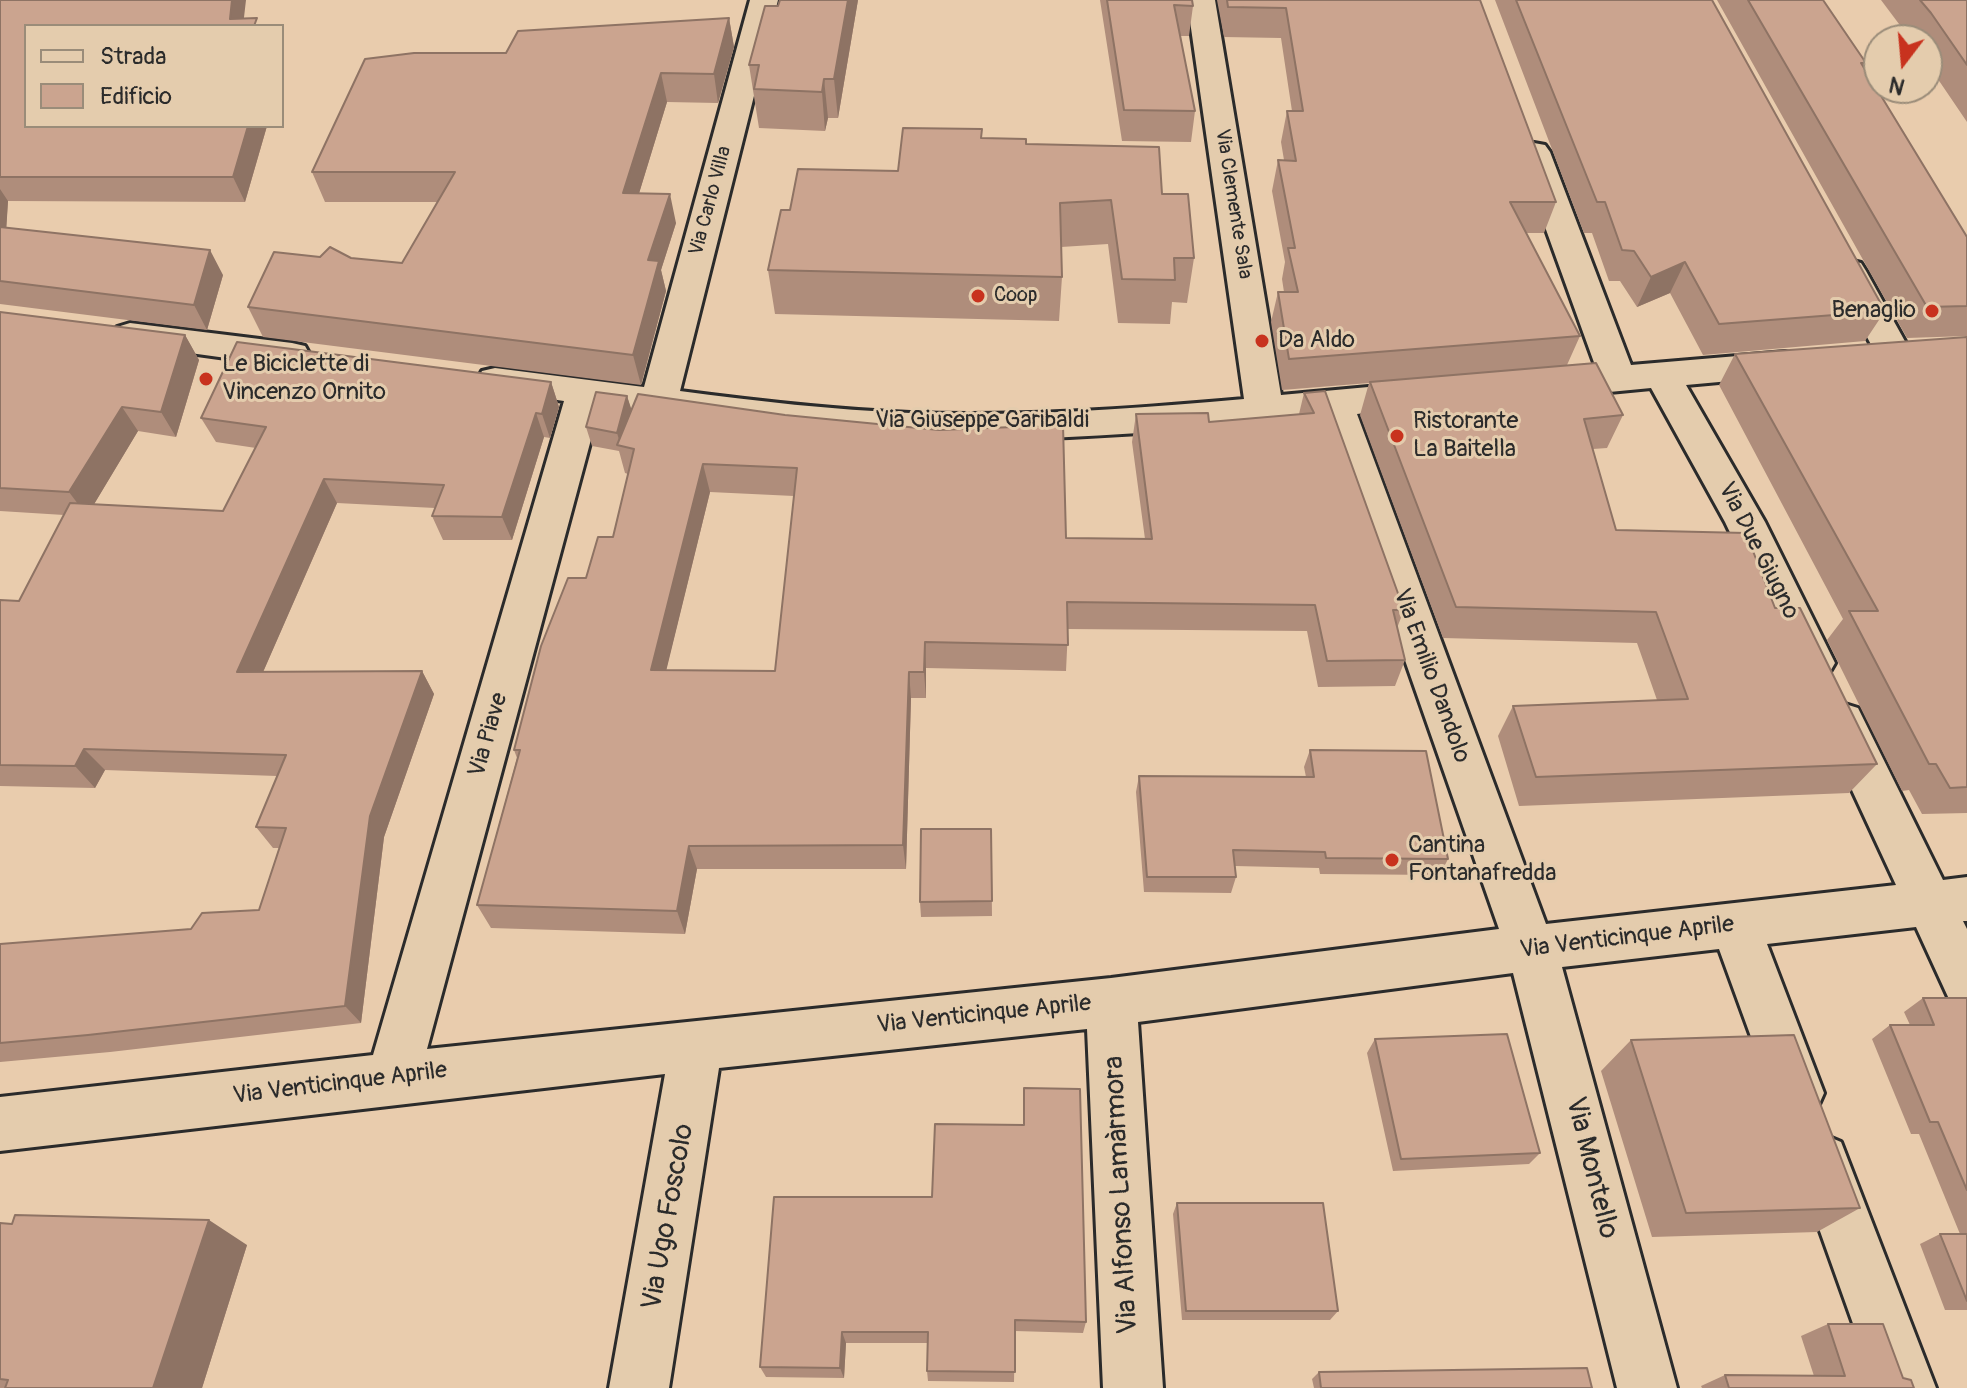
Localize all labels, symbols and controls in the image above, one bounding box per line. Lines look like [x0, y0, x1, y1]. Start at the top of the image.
legend [24, 24, 284, 128]
north arrow [1863, 24, 1943, 104]
text: Strada [100, 42, 166, 71]
text: N [1886, 70, 1908, 101]
text: Edificio [100, 82, 172, 111]
street label: Via Clemente Sala [1209, 127, 1257, 281]
street label: Via Carlo Villa [685, 144, 737, 258]
place label: Coop [994, 284, 1037, 308]
marker: Coop [969, 287, 987, 305]
place label: Benaglio [1831, 297, 1916, 325]
marker: Benaglio [1923, 302, 1941, 320]
place label: Da Aldo [1278, 327, 1355, 355]
marker: Da Aldo [1253, 332, 1271, 350]
place label: Le Biciclette di Vincenzo Ornito [222, 351, 386, 407]
marker: Le Biciclette di Vincenzo Ornito [197, 370, 215, 388]
street label: Via Giuseppe Garibaldi [875, 407, 1089, 435]
place label: Ristorante La Baitella [1413, 408, 1518, 464]
marker: Ristorante La Baitella [1388, 427, 1406, 445]
street label: Via Due Giugno [1711, 478, 1805, 624]
street label: Via Emilio Dandolo [1386, 585, 1476, 767]
street label: Via Piave [463, 690, 515, 780]
place label: Cantina Fontanafredda [1408, 832, 1556, 888]
marker: Cantina Fontanafredda [1383, 851, 1401, 869]
street label: Via Venticinque Aprile [1518, 911, 1736, 965]
street label: Via Venticinque Aprile [875, 989, 1093, 1041]
street label: Via Alfonso Lamàrmora [1098, 1055, 1146, 1335]
street label: Via Venticinque Aprile [231, 1057, 449, 1111]
street label: Via Montello [1557, 1094, 1625, 1242]
street label: Via Ugo Foscolo [636, 1121, 702, 1313]

